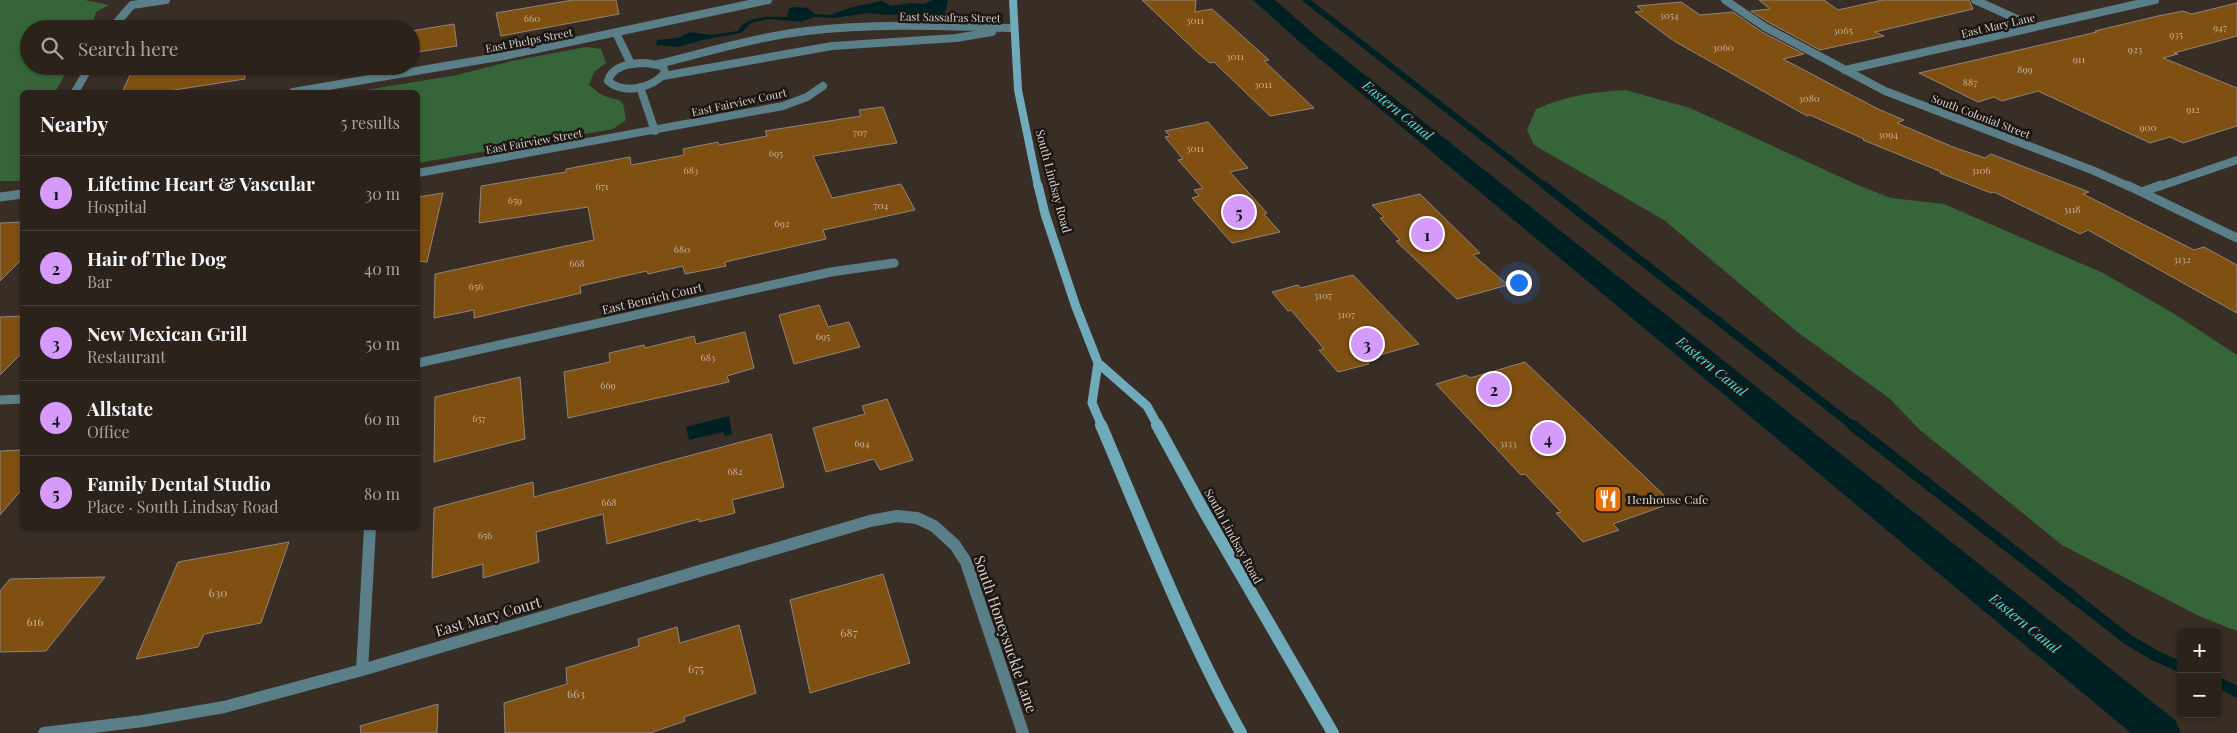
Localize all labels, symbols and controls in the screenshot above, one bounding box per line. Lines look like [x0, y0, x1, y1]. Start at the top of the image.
house number: 3054 [1659, 8, 1679, 22]
street label: East Sassafras Street [899, 9, 1001, 25]
street label: East Mary Lane [1960, 9, 2037, 41]
house number: 660 [524, 11, 540, 25]
house number: 3011 [1186, 13, 1204, 27]
search box [20, 20, 420, 75]
house number: 947 [2213, 20, 2227, 34]
house number: 3065 [1833, 23, 1853, 37]
street label: East Phelps Street [484, 24, 574, 56]
house number: 935 [2169, 27, 2183, 41]
icon: search [38, 34, 66, 62]
text: Search here [78, 35, 178, 61]
house number: 3060 [1712, 40, 1734, 54]
house number: 923 [2128, 42, 2143, 56]
house number: 3011 [1226, 49, 1244, 63]
house number: 911 [2073, 52, 2086, 66]
house number: 899 [2017, 62, 2033, 76]
water label: Eastern Canal [1358, 75, 1438, 145]
house number: 887 [1963, 75, 1977, 89]
house number: 3011 [1254, 77, 1272, 91]
street label: East Fairview Court [690, 85, 788, 119]
street label: South Colonial Street [1929, 90, 2033, 142]
house number: 3080 [1798, 91, 1820, 105]
house number: 912 [2186, 102, 2200, 116]
text: Nearby [40, 109, 109, 137]
text: 5 results [341, 112, 400, 133]
house number: 900 [2139, 120, 2157, 134]
street label: East Fairview Street [485, 125, 584, 157]
house number: 707 [853, 125, 867, 139]
house number: 3094 [1878, 127, 1898, 141]
street label: South Lindsay Road [1033, 128, 1075, 234]
house number: 3011 [1186, 141, 1204, 155]
house number: 695 [769, 146, 783, 160]
house number: 683 [684, 163, 699, 177]
house number: 3106 [1971, 163, 1991, 177]
text: Lifetime Heart & Vascular [87, 170, 315, 196]
house number: 671 [596, 179, 609, 193]
text: 1 [53, 183, 59, 204]
text: 30 m [365, 183, 400, 204]
house number: 659 [508, 193, 522, 207]
pin: 5 [1223, 193, 1255, 231]
text: Hospital [87, 196, 147, 217]
house number: 704 [874, 198, 889, 212]
house number: 3118 [2063, 202, 2081, 216]
pin: 1 [1411, 215, 1443, 253]
house number: 692 [774, 216, 790, 230]
house number: 680 [674, 242, 690, 256]
text: Hair of The Dog [87, 245, 226, 271]
house number: 3132 [2173, 252, 2191, 266]
house number: 668 [569, 256, 585, 270]
text: 2 [52, 258, 60, 279]
text: 40 m [364, 258, 400, 279]
your location [1506, 270, 1532, 296]
text: Bar [87, 271, 112, 292]
house number: 656 [469, 279, 483, 293]
street label: East Benrich Court [600, 279, 704, 317]
house number: 3107 [1314, 288, 1332, 302]
house number: 3107 [1337, 307, 1355, 321]
text: New Mexican Grill [87, 320, 247, 346]
pin: 3 [1351, 325, 1383, 363]
house number: 695 [816, 329, 830, 343]
water label: Eastern Canal [1672, 331, 1752, 401]
text: 3 [52, 333, 60, 354]
text: 50 m [366, 333, 400, 354]
text: Restaurant [87, 346, 166, 367]
house number: 683 [701, 350, 716, 364]
pin: 2 [1478, 370, 1510, 408]
house number: 669 [600, 378, 616, 392]
text: Allstate [87, 395, 153, 421]
text: 4 [52, 408, 60, 429]
text: 60 m [364, 408, 400, 429]
house number: 657 [472, 411, 486, 425]
pin: 4 [1532, 419, 1564, 457]
text: Office [87, 421, 130, 442]
house number: 694 [854, 436, 870, 450]
house number: 3133 [1499, 436, 1517, 450]
house number: 682 [727, 464, 743, 478]
text: Family Dental Studio [87, 470, 271, 496]
text: 5 [52, 483, 60, 504]
text: 80 m [364, 483, 400, 504]
restaurant icon: Henhouse Cafe [1593, 484, 1623, 514]
street label: South Lindsay Road [1201, 486, 1267, 586]
place label: Henhouse Cafe [1627, 491, 1708, 507]
house number: 668 [601, 495, 617, 509]
text: Place · South Lindsay Road [87, 496, 279, 517]
house number: 656 [478, 528, 492, 542]
street label: South Honeysuckle Lane [970, 553, 1042, 715]
house number: 630 [209, 584, 227, 600]
water label: Eastern Canal [1985, 588, 2065, 658]
street label: East Mary Court [433, 591, 544, 641]
house number: 616 [27, 613, 43, 629]
house number: 687 [840, 624, 858, 640]
map controls [2177, 628, 2222, 718]
button: + [2177, 628, 2222, 673]
house number: 675 [688, 660, 704, 676]
button: − [2177, 673, 2222, 718]
house number: 663 [567, 685, 585, 701]

